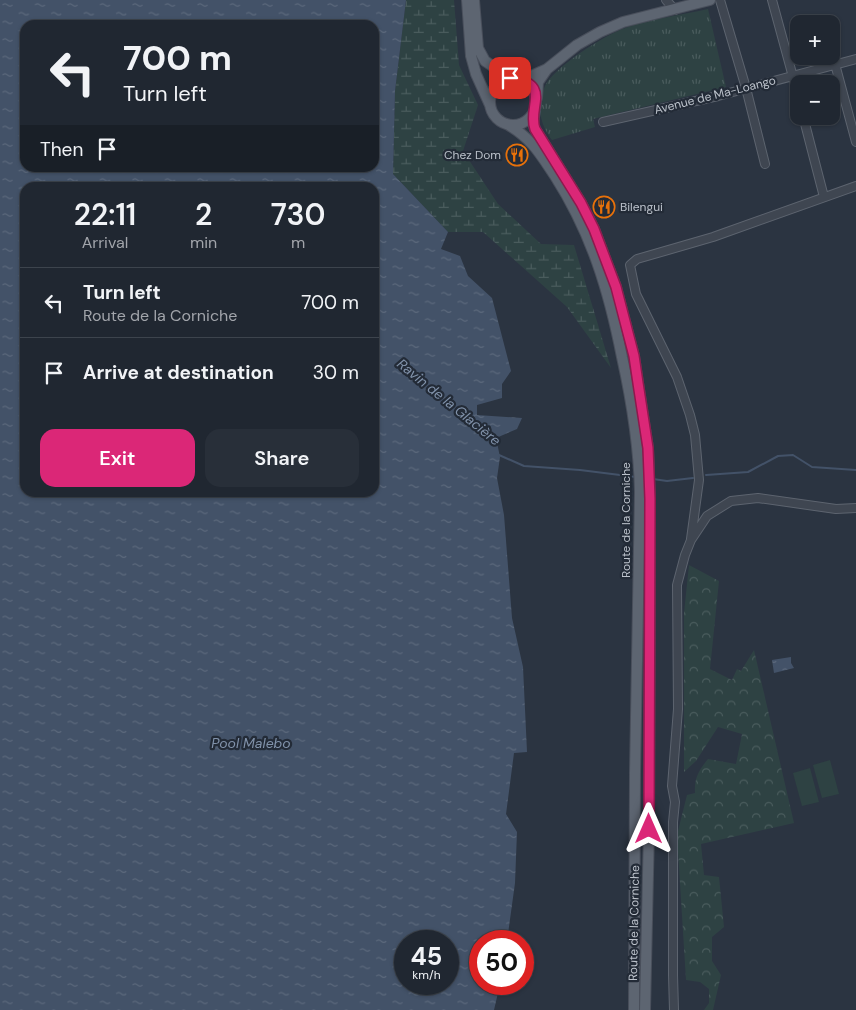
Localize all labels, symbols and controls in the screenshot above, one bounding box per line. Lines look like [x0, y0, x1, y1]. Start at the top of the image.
map controls [790, 15, 840, 125]
button: + [790, 15, 840, 65]
text: 700 m [123, 35, 232, 81]
icon: left [40, 40, 105, 105]
pin [489, 57, 531, 99]
icon: arrive [496, 64, 524, 92]
street label: Avenue de Ma-Loango [653, 72, 777, 118]
button: − [790, 75, 840, 125]
text: Turn left [123, 79, 207, 108]
icon: arrive [93, 135, 121, 163]
text: Then [40, 137, 83, 162]
restaurant icon: Chez Dom [505, 143, 529, 167]
place label: Chez Dom [444, 147, 501, 163]
text: 22:11 [74, 195, 136, 234]
text: 2 [195, 195, 212, 234]
text: 730 [271, 195, 325, 234]
restaurant icon: Bilengui [592, 195, 616, 219]
place label: Bilengui [620, 199, 663, 215]
text: Arrival [82, 232, 128, 253]
text: min [190, 232, 217, 253]
text: m [291, 232, 305, 253]
text: Turn left [83, 280, 161, 305]
icon: left [40, 289, 68, 317]
text: 700 m [301, 290, 359, 315]
text: Route de la Corniche [83, 305, 237, 326]
water label: Ravin de la Glacière [394, 355, 504, 449]
icon: arrive [40, 359, 68, 387]
text: Arrive at destination [83, 360, 274, 385]
text: 30 m [313, 360, 359, 385]
button: Exit [40, 429, 195, 487]
button: Share [205, 429, 359, 487]
street label: Route de la Corniche [618, 462, 634, 578]
water label: Pool Malebo [211, 734, 291, 752]
position arrow [622, 802, 674, 854]
street label: Route de la Corniche [625, 865, 643, 981]
speed limit sign: 50 [469, 930, 534, 995]
text: 45 [411, 940, 442, 973]
text: km/h [412, 967, 441, 983]

